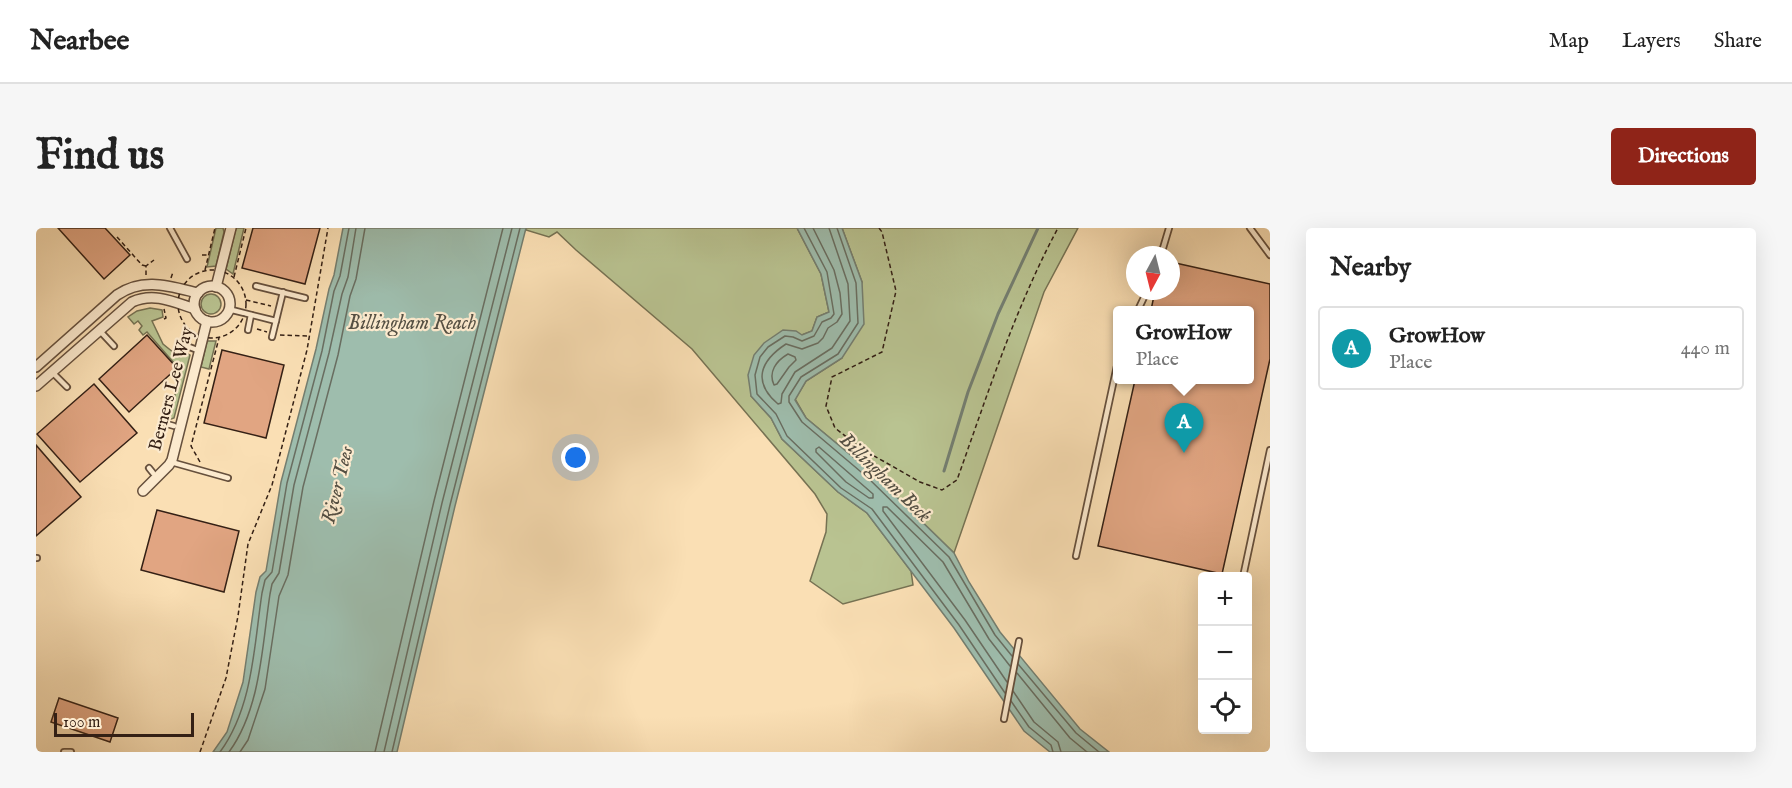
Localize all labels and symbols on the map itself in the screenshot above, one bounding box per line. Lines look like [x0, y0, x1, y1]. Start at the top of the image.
north arrow [1126, 246, 1180, 300]
water label: Billingham Reach [348, 311, 477, 337]
street label: Berners Lee Way [144, 324, 200, 454]
pin: A [1164, 404, 1204, 453]
water label: Billingham Beck [833, 428, 936, 529]
your location [561, 443, 590, 472]
water label: River Tees [316, 444, 360, 526]
scale bar [54, 710, 194, 738]

